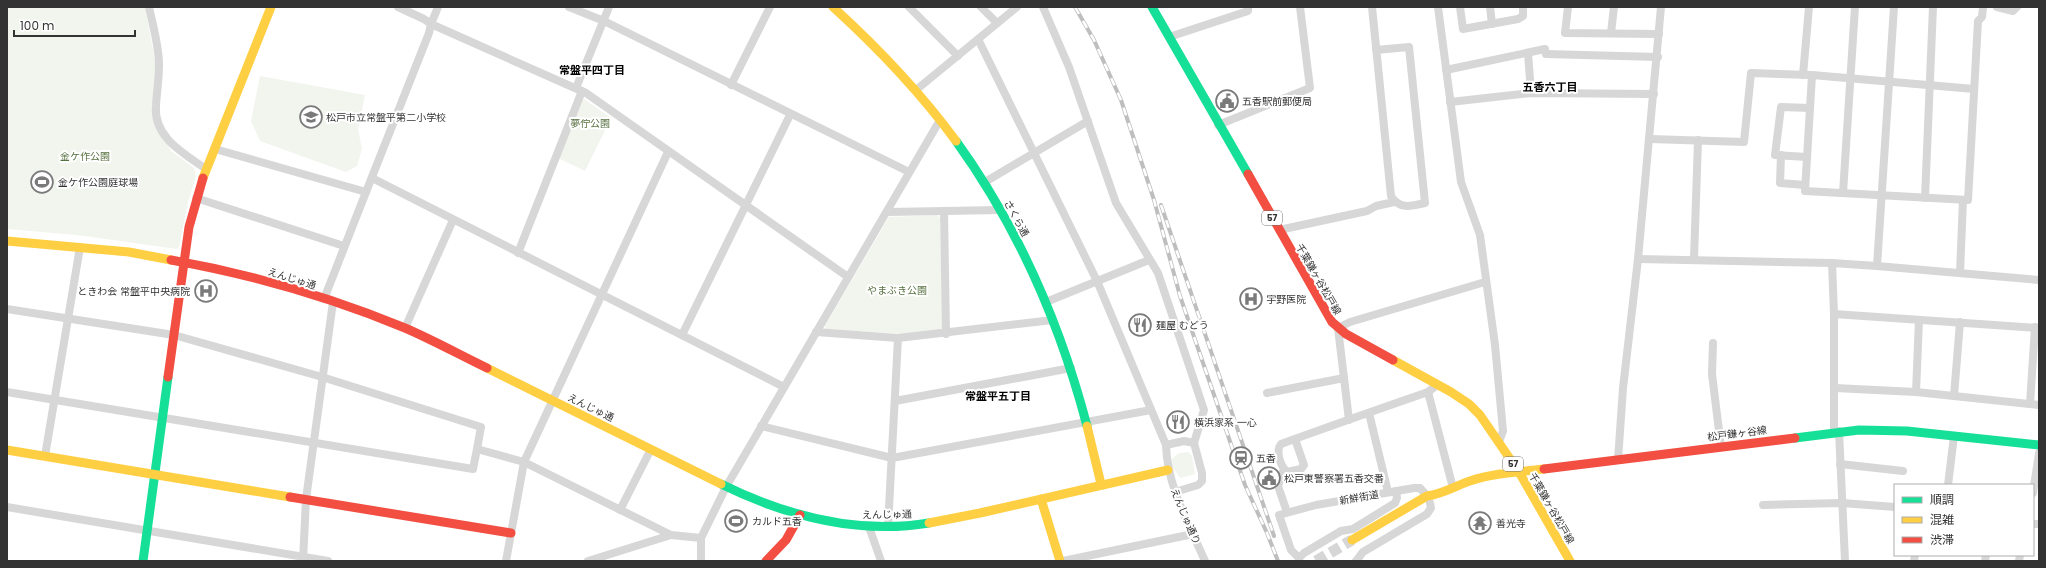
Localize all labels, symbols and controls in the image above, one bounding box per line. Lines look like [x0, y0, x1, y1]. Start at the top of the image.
scale bar [14, 12, 135, 38]
text: 100 m [20, 17, 54, 34]
district label: 常盤平四丁目 [559, 62, 625, 78]
district label: 五香六丁目 [1523, 79, 1578, 95]
public building icon: 五香駅前郵便局 [1214, 88, 1240, 114]
place label: 五香駅前郵便局 [1242, 94, 1312, 109]
school or university icon: 松戸市立常盤平第二小学校 [298, 104, 324, 130]
place label: 松戸市立常盤平第二小学校 [326, 110, 446, 125]
park label: 夢佇公園 [570, 116, 610, 131]
park label: 金ケ作公園 [60, 149, 110, 164]
sports icon: 金ケ作公園庭球場 [29, 169, 55, 195]
place label: 金ケ作公園庭球場 [58, 175, 138, 190]
street label: さくら通 [1000, 197, 1033, 239]
road number: 57 [1262, 211, 1282, 225]
street label: 千葉鎌ヶ谷松戸線 [1292, 241, 1345, 318]
street label: えんじゅ通 [266, 264, 318, 293]
hospital icon: ときわ会 常盤平中央病院 [193, 278, 219, 304]
park label: やまぶき公園 [867, 283, 927, 298]
place label: ときわ会 常盤平中央病院 [77, 284, 190, 299]
hospital icon: 宇野医院 [1238, 286, 1264, 312]
place label: 宇野医院 [1266, 292, 1306, 307]
restaurant icon: 麺屋 むどう [1127, 312, 1153, 338]
place label: 麺屋 むどう [1156, 318, 1209, 333]
district label: 常盤平五丁目 [965, 388, 1031, 404]
street label: えんじゅ通 [565, 390, 617, 425]
restaurant icon: 横浜家系 一心 [1165, 409, 1191, 435]
place label: 横浜家系 一心 [1194, 415, 1257, 430]
street label: 松戸鎌ヶ谷線 [1706, 422, 1768, 445]
station icon: 五香 [1228, 445, 1254, 471]
place label: 五香 [1256, 451, 1276, 466]
road number: 57 [1503, 457, 1523, 471]
public building icon: 松戸東警察署五香交番 [1256, 465, 1282, 491]
street label: 千葉鎌ヶ谷松戸線 [1525, 470, 1578, 547]
place label: 松戸東警察署五香交番 [1284, 471, 1384, 486]
legend [1894, 484, 2034, 556]
street label: えんじゅ通り [1167, 486, 1204, 547]
street label: 新鮮街道 [1338, 487, 1380, 508]
text: 順調 [1930, 491, 1954, 508]
street label: えんじゅ通 [862, 507, 912, 522]
sports icon: カルド五香 [723, 508, 749, 534]
temple icon: 善光寺 [1467, 510, 1493, 536]
text: 混雑 [1930, 511, 1954, 528]
place label: カルド五香 [752, 514, 802, 529]
place label: 善光寺 [1496, 516, 1526, 531]
text: 渋滞 [1930, 531, 1954, 548]

